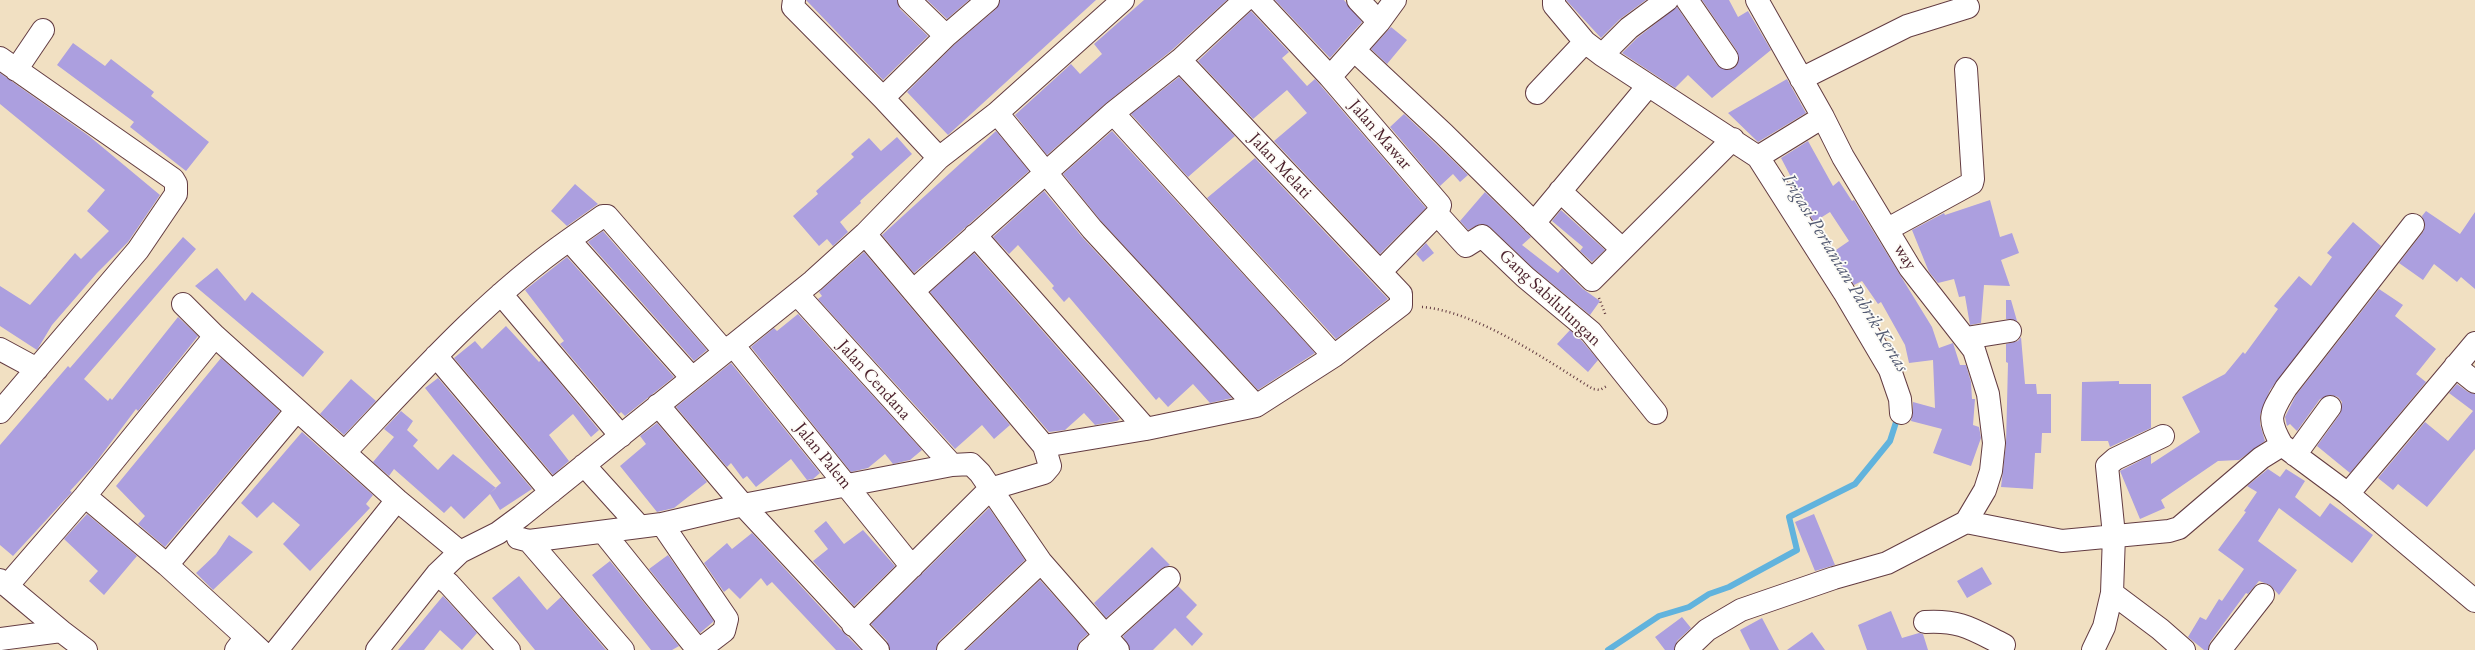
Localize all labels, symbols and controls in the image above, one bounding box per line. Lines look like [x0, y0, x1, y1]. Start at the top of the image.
street label: Jalan Mawar [1344, 96, 1416, 174]
street label: Jalan Melati [1244, 129, 1316, 203]
water label: Irigasi Pertanian Pabrik Kertas [1777, 170, 1913, 376]
street label: way [1889, 240, 1921, 274]
street label: Gang Sabilulungan [1494, 245, 1606, 351]
street label: Jalan Cendana [832, 336, 916, 424]
street label: Jalan Palem [790, 418, 856, 494]

